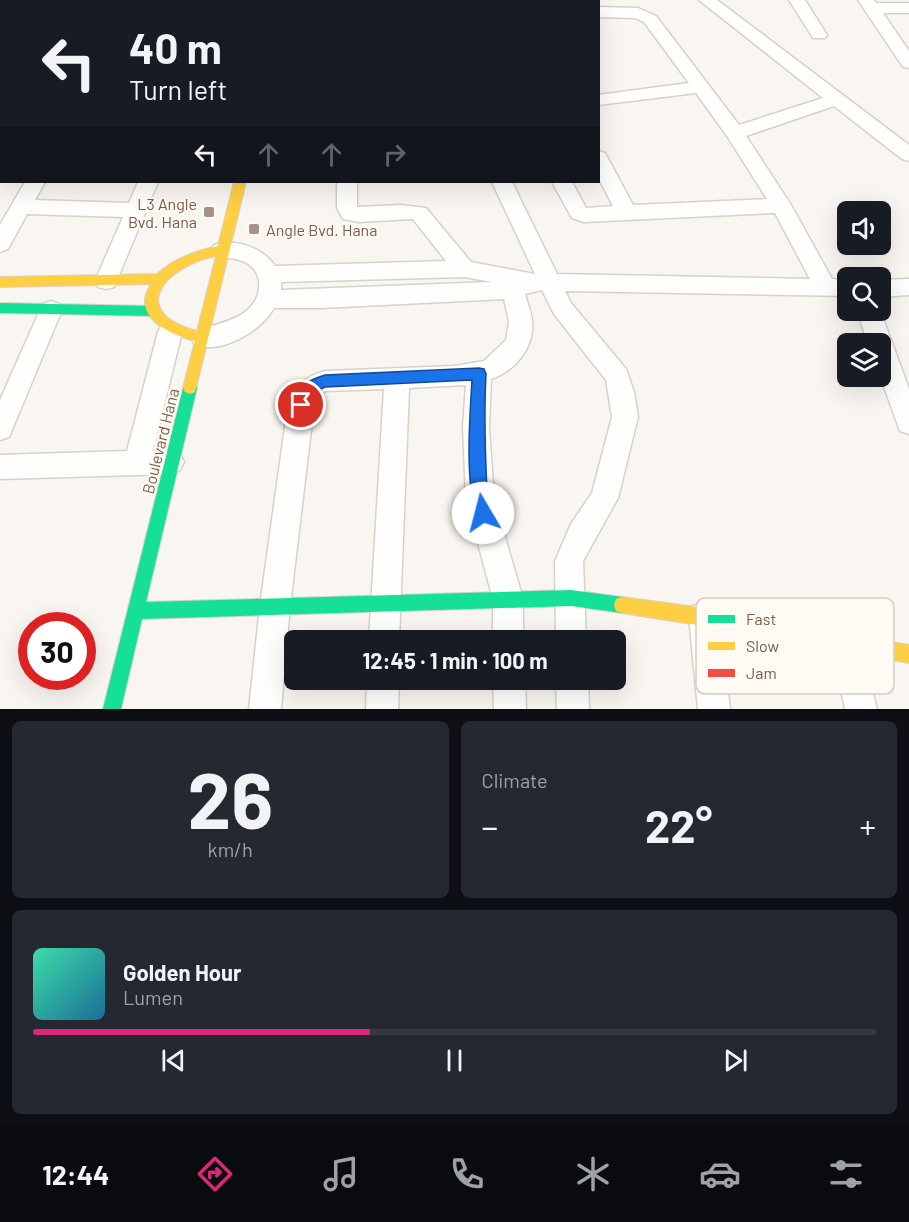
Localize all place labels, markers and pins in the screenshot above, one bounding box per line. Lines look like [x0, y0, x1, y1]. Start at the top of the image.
place label: L3 Angle Bvd. Hana [128, 194, 197, 231]
marker: L3 Angle Bvd. Hana [202, 205, 216, 219]
place label: Angle Bvd. Hana [266, 220, 377, 239]
marker: Angle Bvd. Hana [247, 222, 261, 236]
pin [275, 379, 326, 430]

